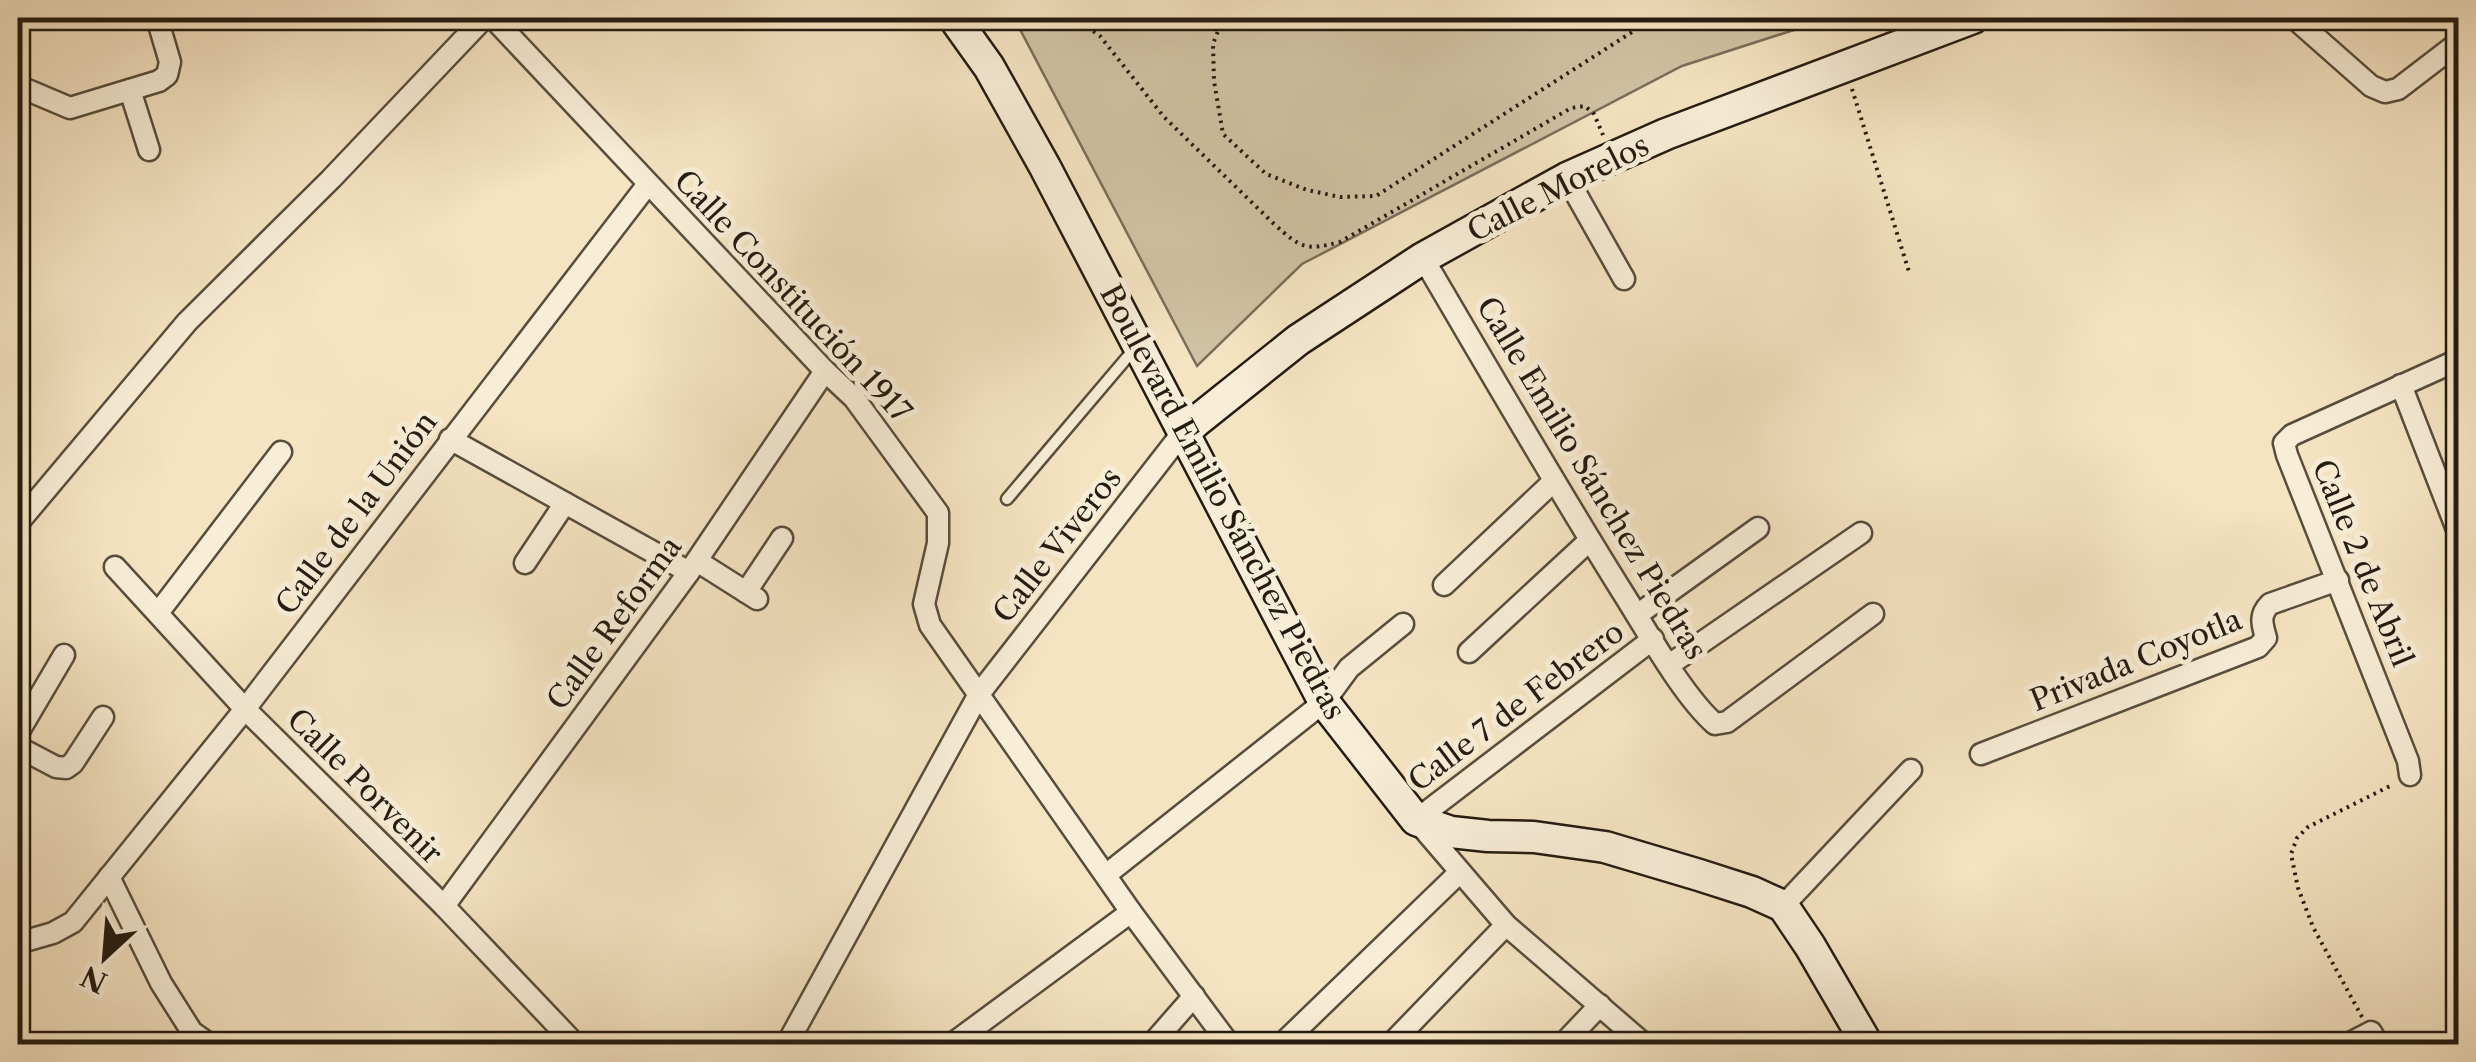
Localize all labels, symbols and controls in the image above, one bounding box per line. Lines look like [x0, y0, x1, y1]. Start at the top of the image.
street label: Calle Morelos [1461, 126, 1655, 250]
street label: Calle Constitución 1917 [667, 162, 920, 430]
street label: Boulevard Emilio Sánchez Piedras [1092, 278, 1354, 726]
street label: Calle Emilio Sánchez Piedras [1469, 290, 1715, 666]
street label: Calle de la Unión [268, 404, 444, 622]
street label: Calle 2 de Abril [2305, 454, 2421, 672]
street label: Calle Viveros [985, 460, 1129, 630]
street label: Calle Reforma [539, 529, 689, 717]
street label: Privada Coyotla [2025, 601, 2247, 719]
street label: Calle 7 de Febrero [1401, 613, 1631, 799]
street label: Calle Porvenir [280, 701, 451, 872]
north arrow [55, 907, 155, 1007]
text: N [76, 959, 112, 1000]

